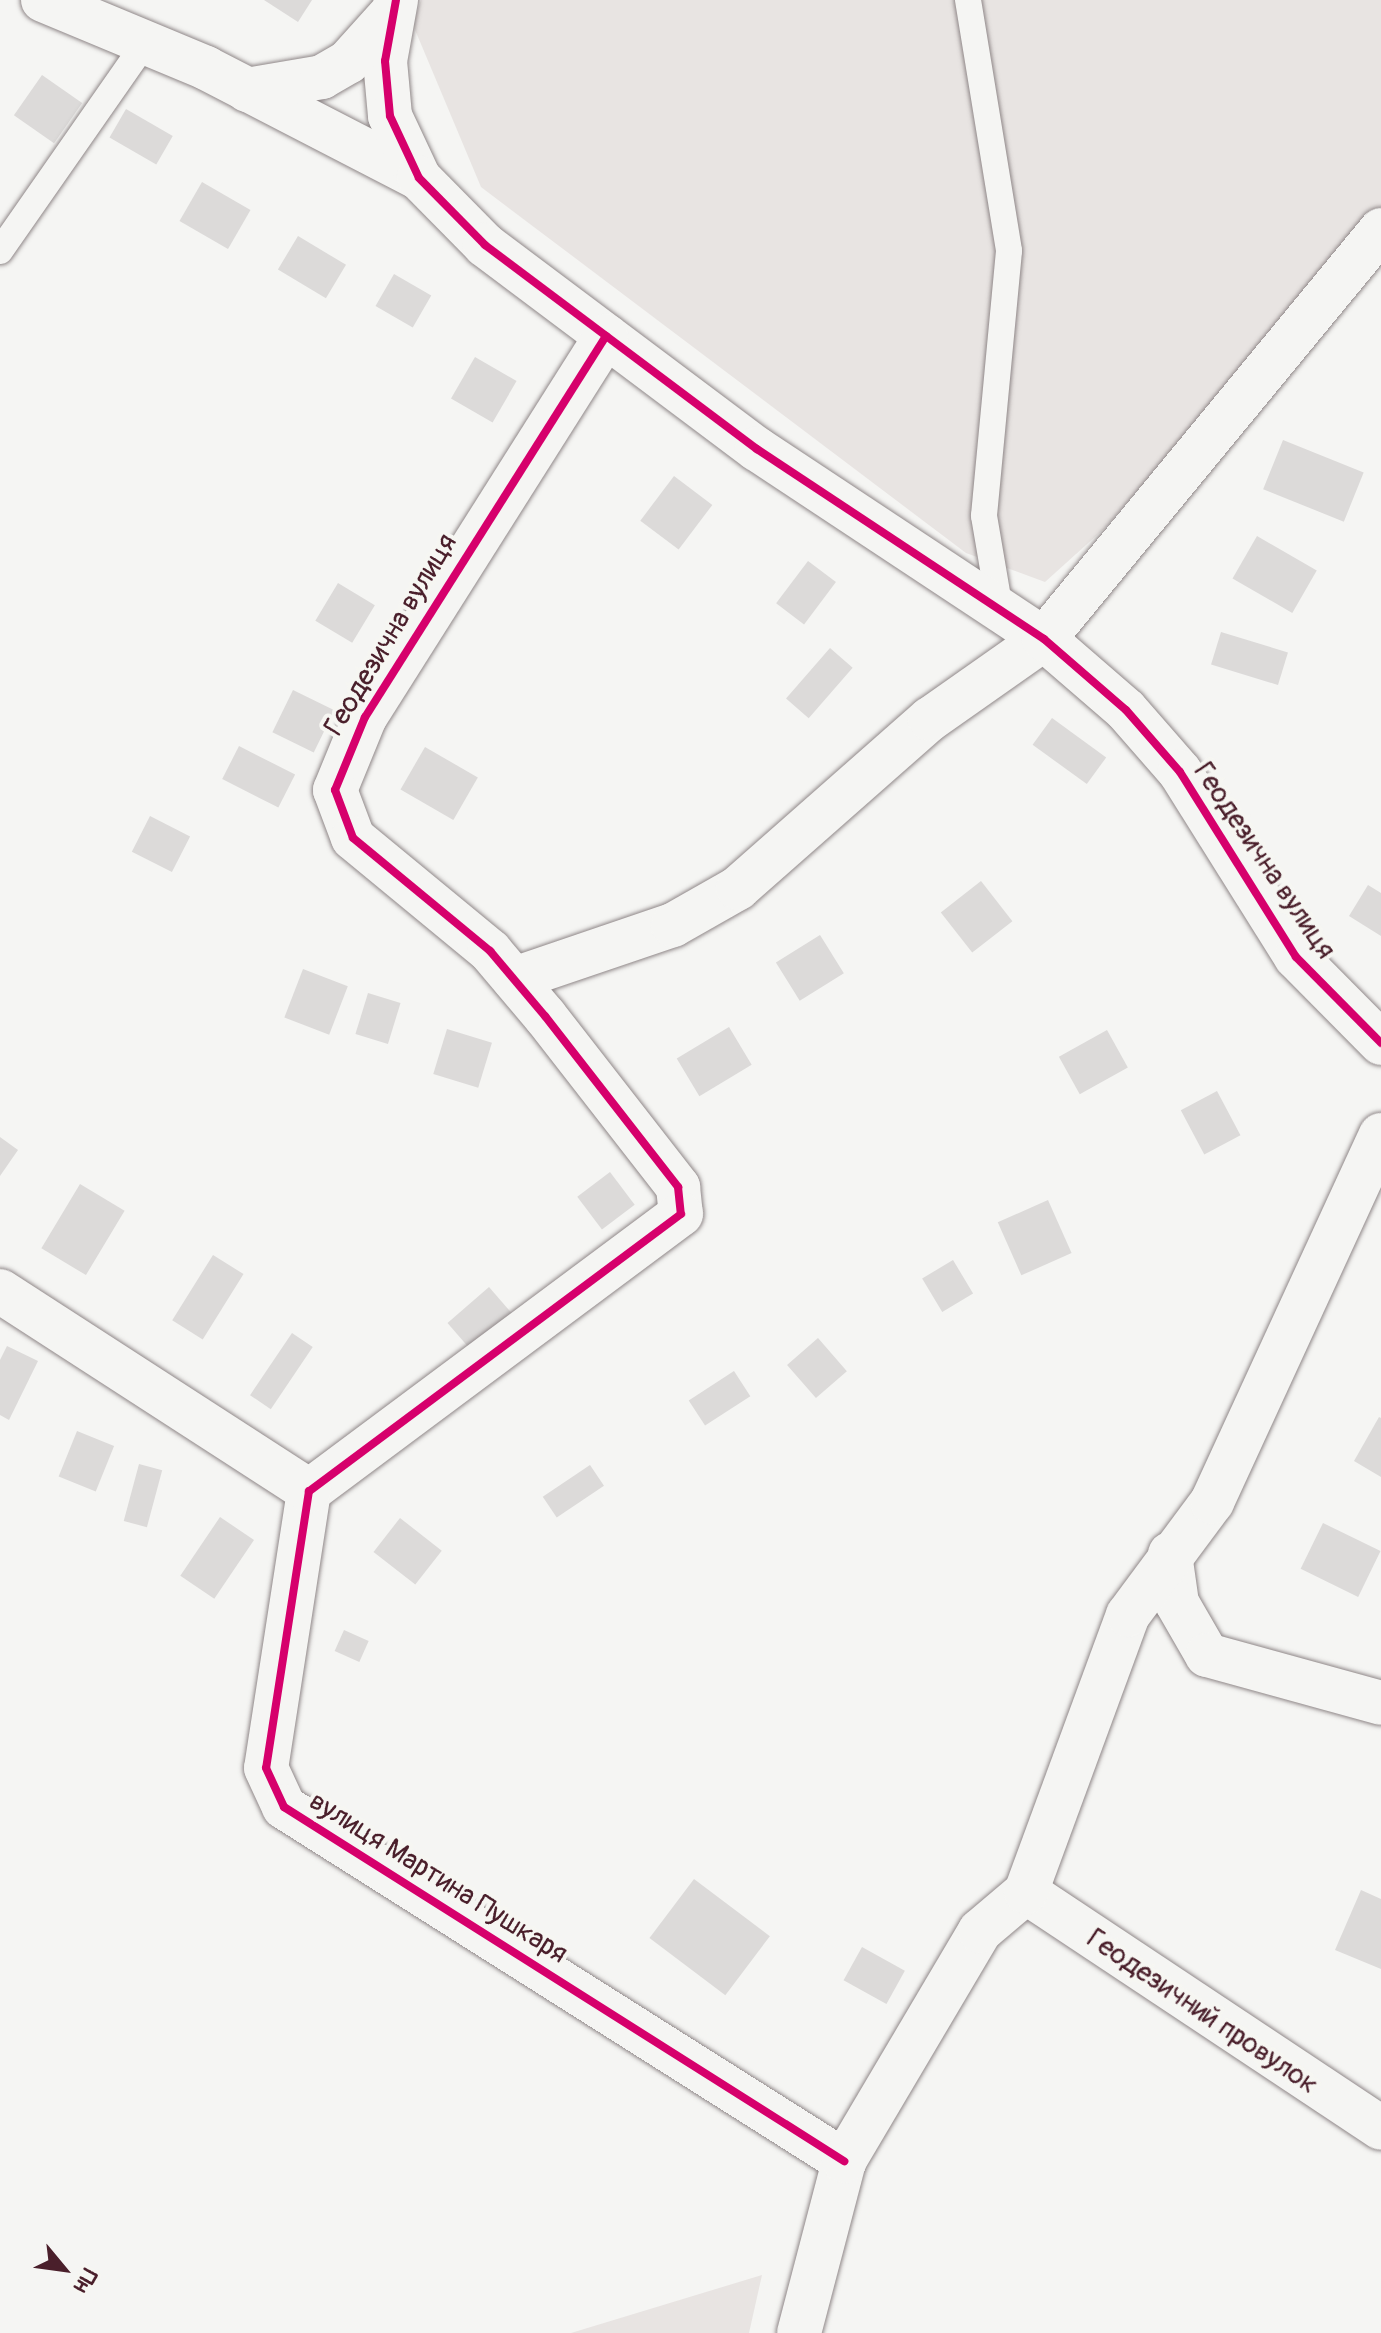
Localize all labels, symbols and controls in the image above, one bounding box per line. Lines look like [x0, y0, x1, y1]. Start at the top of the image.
street label: Геодезична вулиця [317, 528, 465, 742]
street label: Геодезична вулиця [1186, 756, 1342, 966]
street label: вулиця Мартина Пушкаря [303, 1785, 573, 1971]
street label: Геодезичний провулок [1080, 1922, 1324, 2102]
north arrow [24, 2229, 104, 2309]
text: Пн [67, 2263, 103, 2298]

